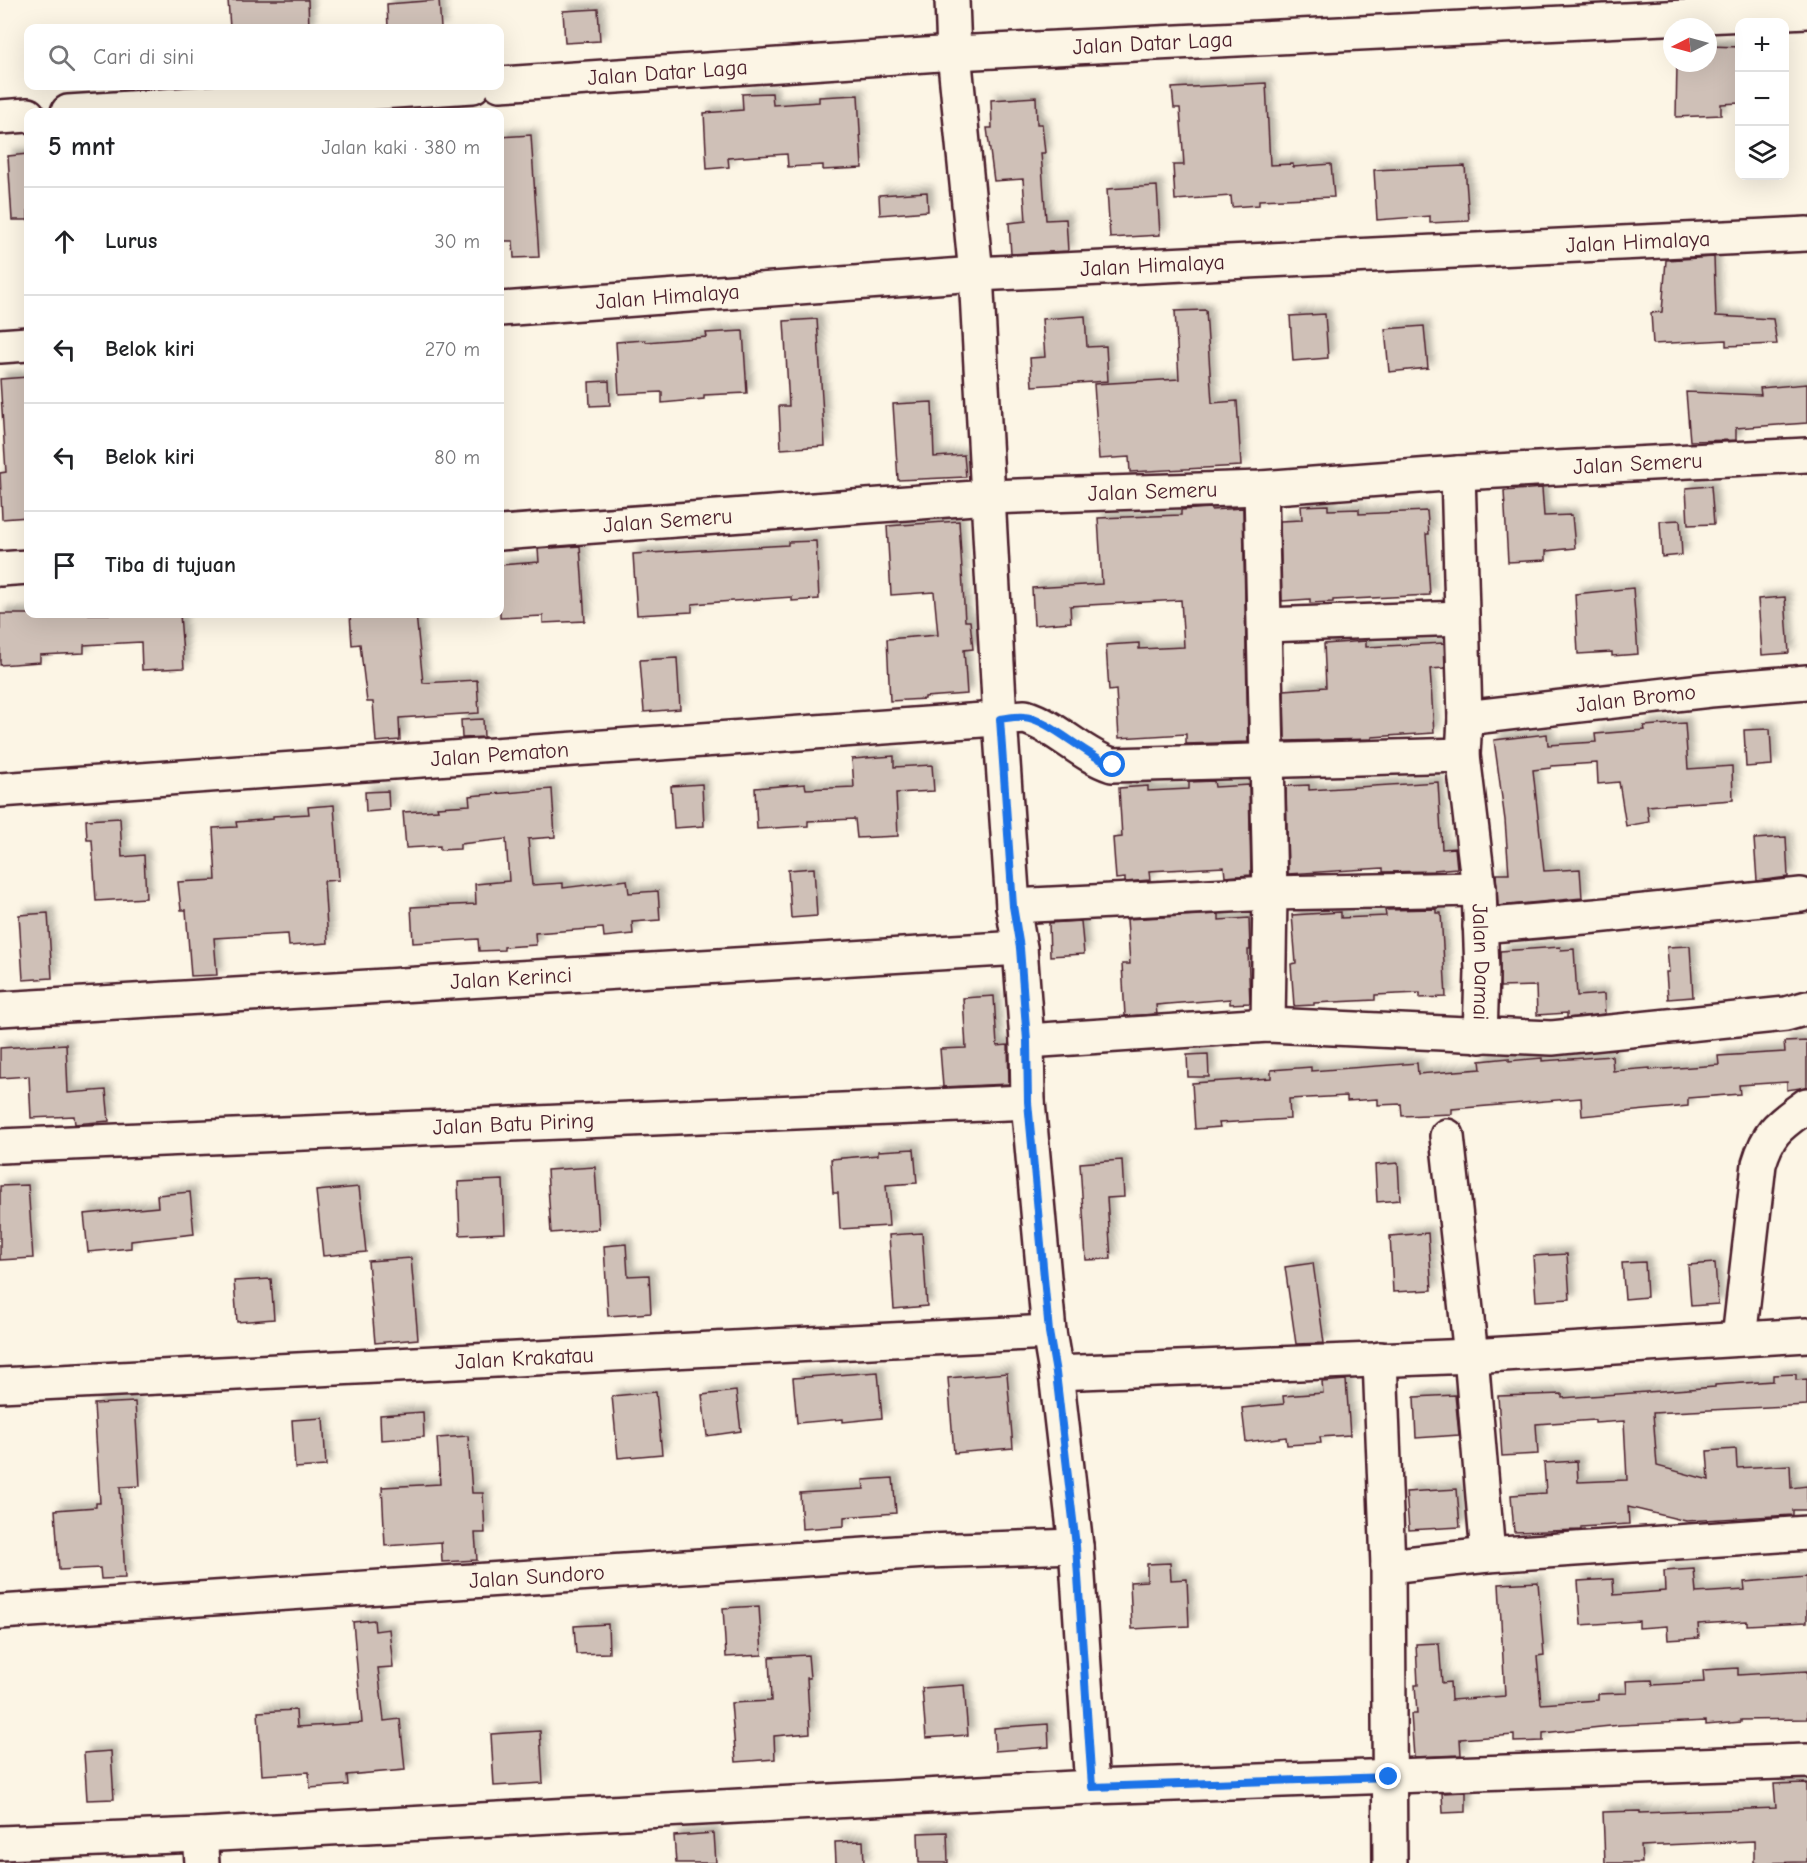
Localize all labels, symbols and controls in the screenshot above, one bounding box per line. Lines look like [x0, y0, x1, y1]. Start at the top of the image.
north arrow [1663, 18, 1717, 72]
map controls [1735, 18, 1789, 180]
button: + [1735, 18, 1789, 72]
search box [24, 24, 504, 90]
street label: Jalan Datar Laga [1072, 26, 1233, 60]
icon: search [45, 41, 78, 74]
text: Cari di sini [93, 44, 194, 70]
street label: Jalan Datar Laga [587, 54, 749, 91]
button: − [1735, 72, 1789, 126]
button: layers [1735, 126, 1789, 180]
text: 5 mnt [48, 132, 114, 162]
text: Jalan kaki · 380 m [322, 136, 480, 159]
icon: ahead [48, 225, 81, 258]
street label: Jalan Himalaya [1565, 226, 1711, 259]
text: Lurus [105, 228, 157, 254]
text: 30 m [434, 230, 480, 253]
street label: Jalan Himalaya [1080, 249, 1225, 282]
street label: Jalan Himalaya [594, 278, 741, 315]
icon: left [48, 333, 81, 366]
text: Belok kiri [105, 336, 195, 362]
text: 270 m [425, 338, 480, 361]
icon: left [48, 441, 81, 474]
text: Belok kiri [105, 444, 195, 470]
text: 80 m [434, 446, 480, 469]
street label: Jalan Semeru [1572, 447, 1703, 480]
street label: Jalan Semeru [1087, 476, 1218, 507]
street label: Jalan Semeru [602, 503, 733, 538]
icon: arrive [48, 549, 81, 582]
text: Tiba di tujuan [105, 552, 236, 578]
street label: Jalan Bromo [1574, 679, 1697, 718]
street label: Jalan Pematon [430, 737, 570, 772]
route start [1099, 751, 1125, 777]
street label: Jalan Damai [1467, 903, 1495, 1021]
street label: Jalan Kerinci [449, 962, 573, 995]
street label: Jalan Batu Piring [432, 1108, 595, 1140]
street label: Jalan Krakatau [454, 1342, 594, 1375]
street label: Jalan Sundoro [468, 1559, 606, 1594]
route end [1375, 1763, 1401, 1789]

